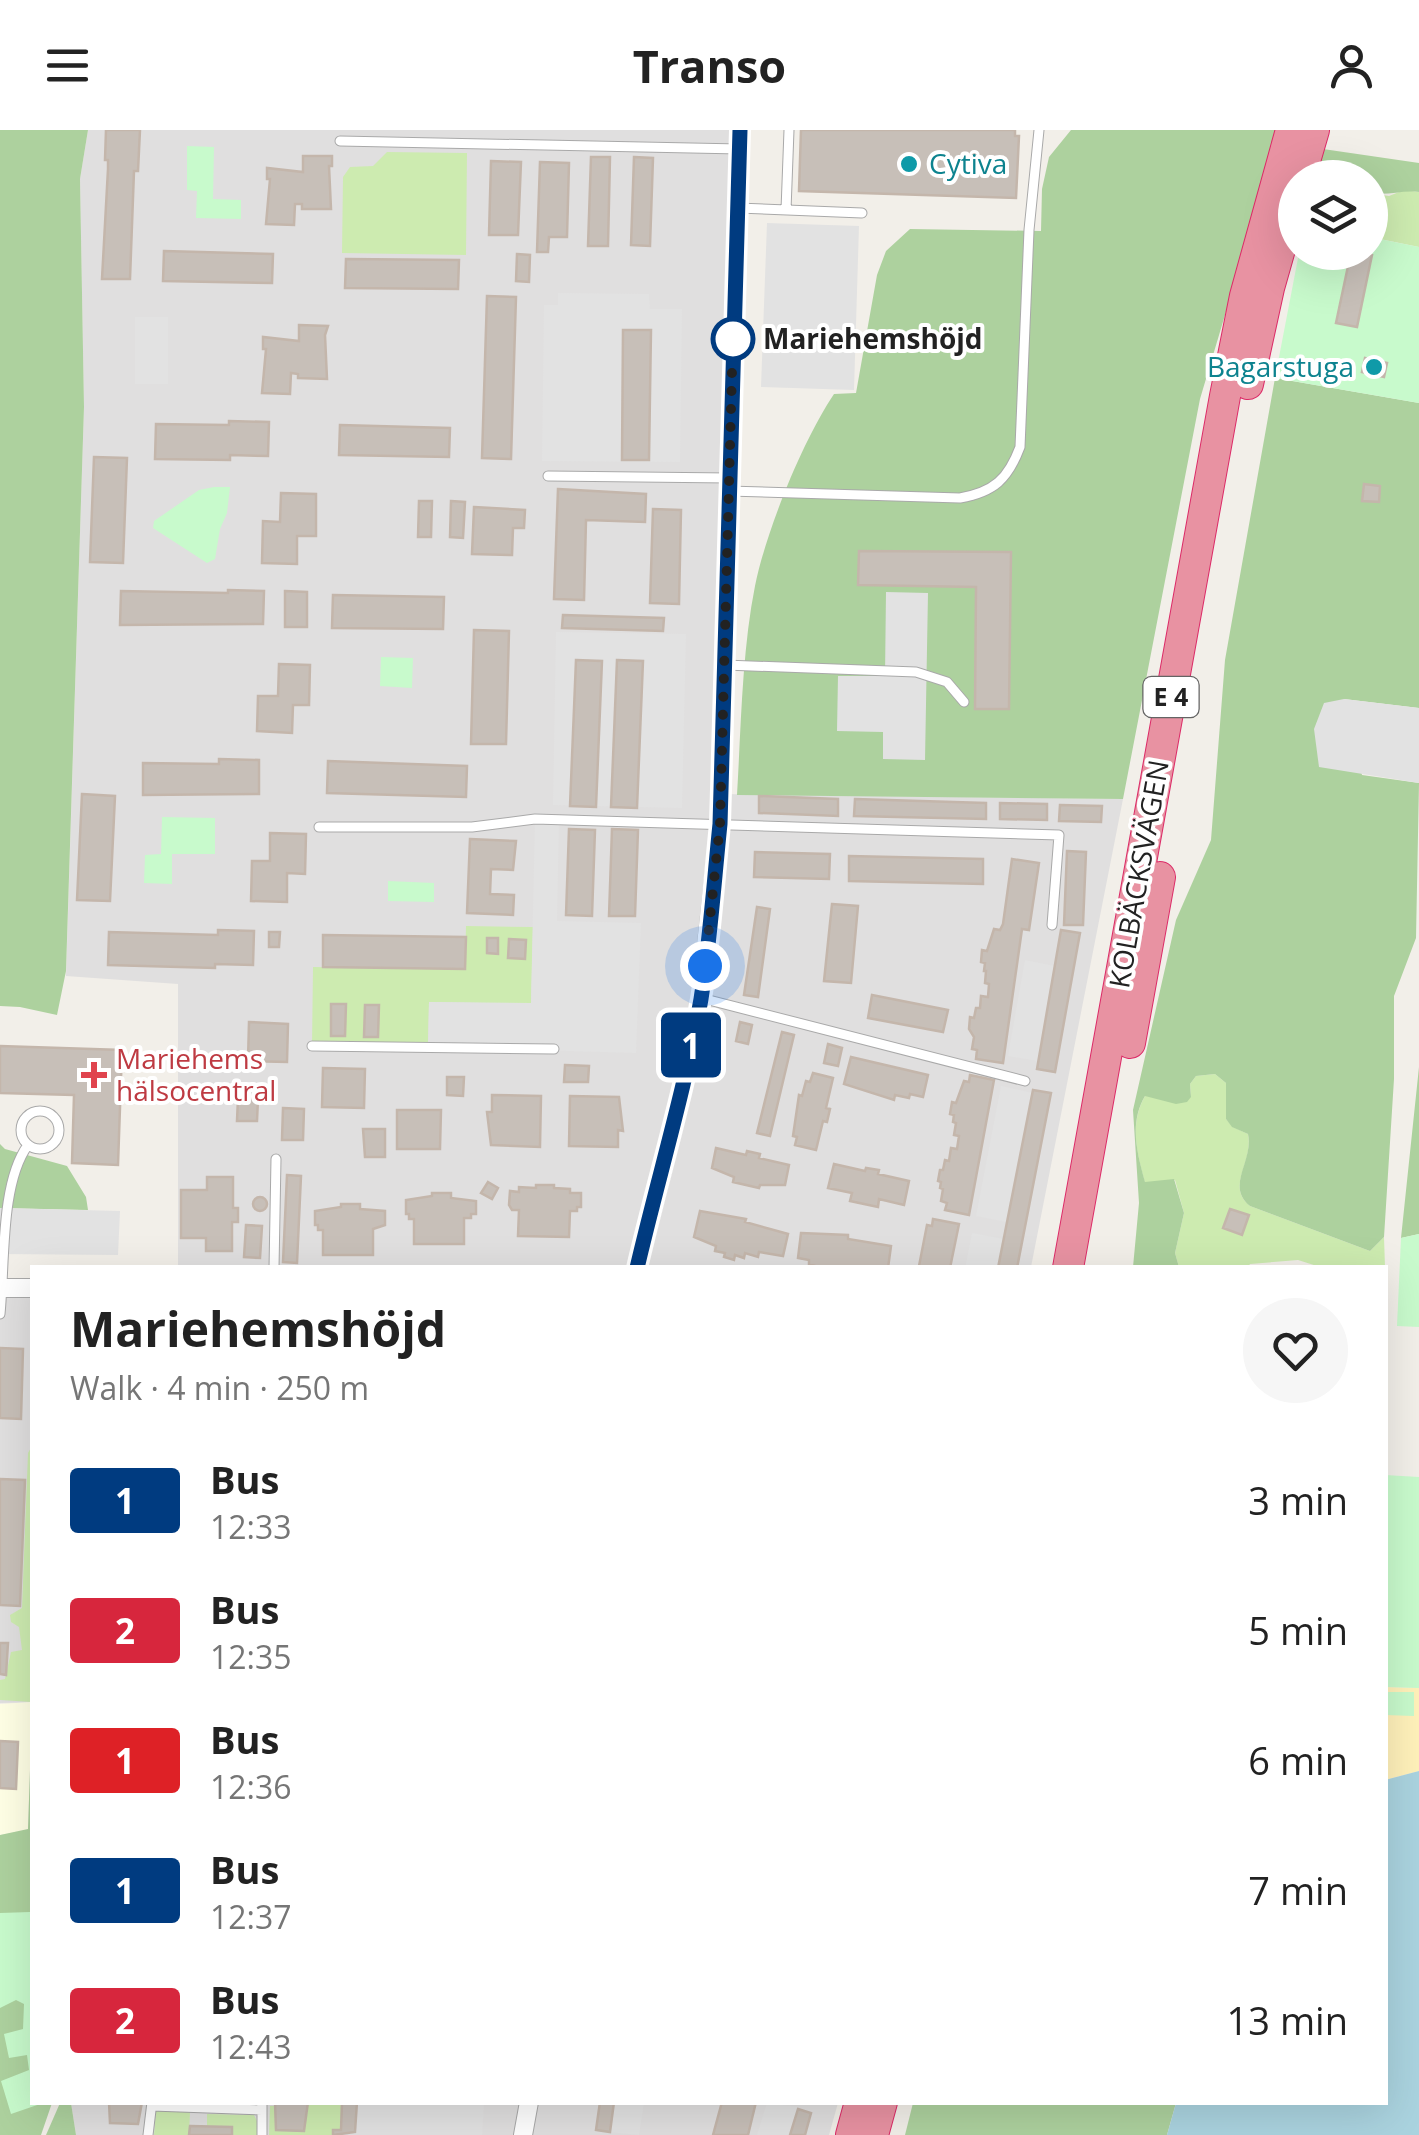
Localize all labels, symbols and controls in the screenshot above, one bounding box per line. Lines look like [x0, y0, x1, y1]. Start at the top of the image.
text: Transo [633, 35, 786, 96]
icon: menu [40, 38, 95, 93]
icon: person [1324, 38, 1379, 93]
place label: Cytiva [929, 144, 1007, 182]
marker: Cytiva [898, 153, 920, 175]
map controls [1278, 160, 1388, 270]
button: layers [1278, 160, 1388, 270]
marker: Mariehemshöjd [712, 318, 754, 360]
place label: Mariehemshöjd [763, 319, 982, 357]
place label: Bagarstuga [1207, 347, 1354, 385]
marker: Bagarstuga [1363, 356, 1385, 378]
road number: E 4 [1144, 677, 1198, 717]
street label: KOLBÄCKSVÄGEN [1099, 757, 1177, 991]
your location [680, 941, 730, 991]
line badge: 1 [658, 1012, 724, 1078]
text: 1 [681, 1022, 701, 1069]
place label: Mariehems hälsocentral [116, 1039, 276, 1109]
marker: Mariehems hälsocentral [81, 1062, 107, 1088]
text: Mariehemshöjd [70, 1296, 446, 1361]
button: heart [1243, 1298, 1348, 1403]
text: Walk · 4 min · 250 m [70, 1366, 369, 1409]
text: Bus [210, 1453, 279, 1505]
text: 3 min [1248, 1474, 1348, 1526]
text: 1 [115, 1477, 135, 1524]
text: 12:33 [210, 1505, 292, 1548]
text: Bus [210, 1583, 279, 1635]
text: 5 min [1248, 1604, 1348, 1656]
text: 2 [115, 1607, 135, 1654]
text: 12:35 [210, 1635, 292, 1678]
text: Bus [210, 1713, 279, 1765]
text: 6 min [1248, 1734, 1348, 1786]
text: 1 [115, 1737, 135, 1784]
text: 12:36 [210, 1765, 292, 1808]
text: Bus [210, 1843, 279, 1895]
text: 7 min [1248, 1864, 1348, 1916]
text: 1 [115, 1867, 135, 1914]
text: 12:37 [210, 1895, 292, 1938]
text: Bus [210, 1973, 279, 2025]
text: 13 min [1227, 1994, 1348, 2046]
text: 2 [115, 1997, 135, 2044]
text: 12:43 [210, 2025, 292, 2068]

